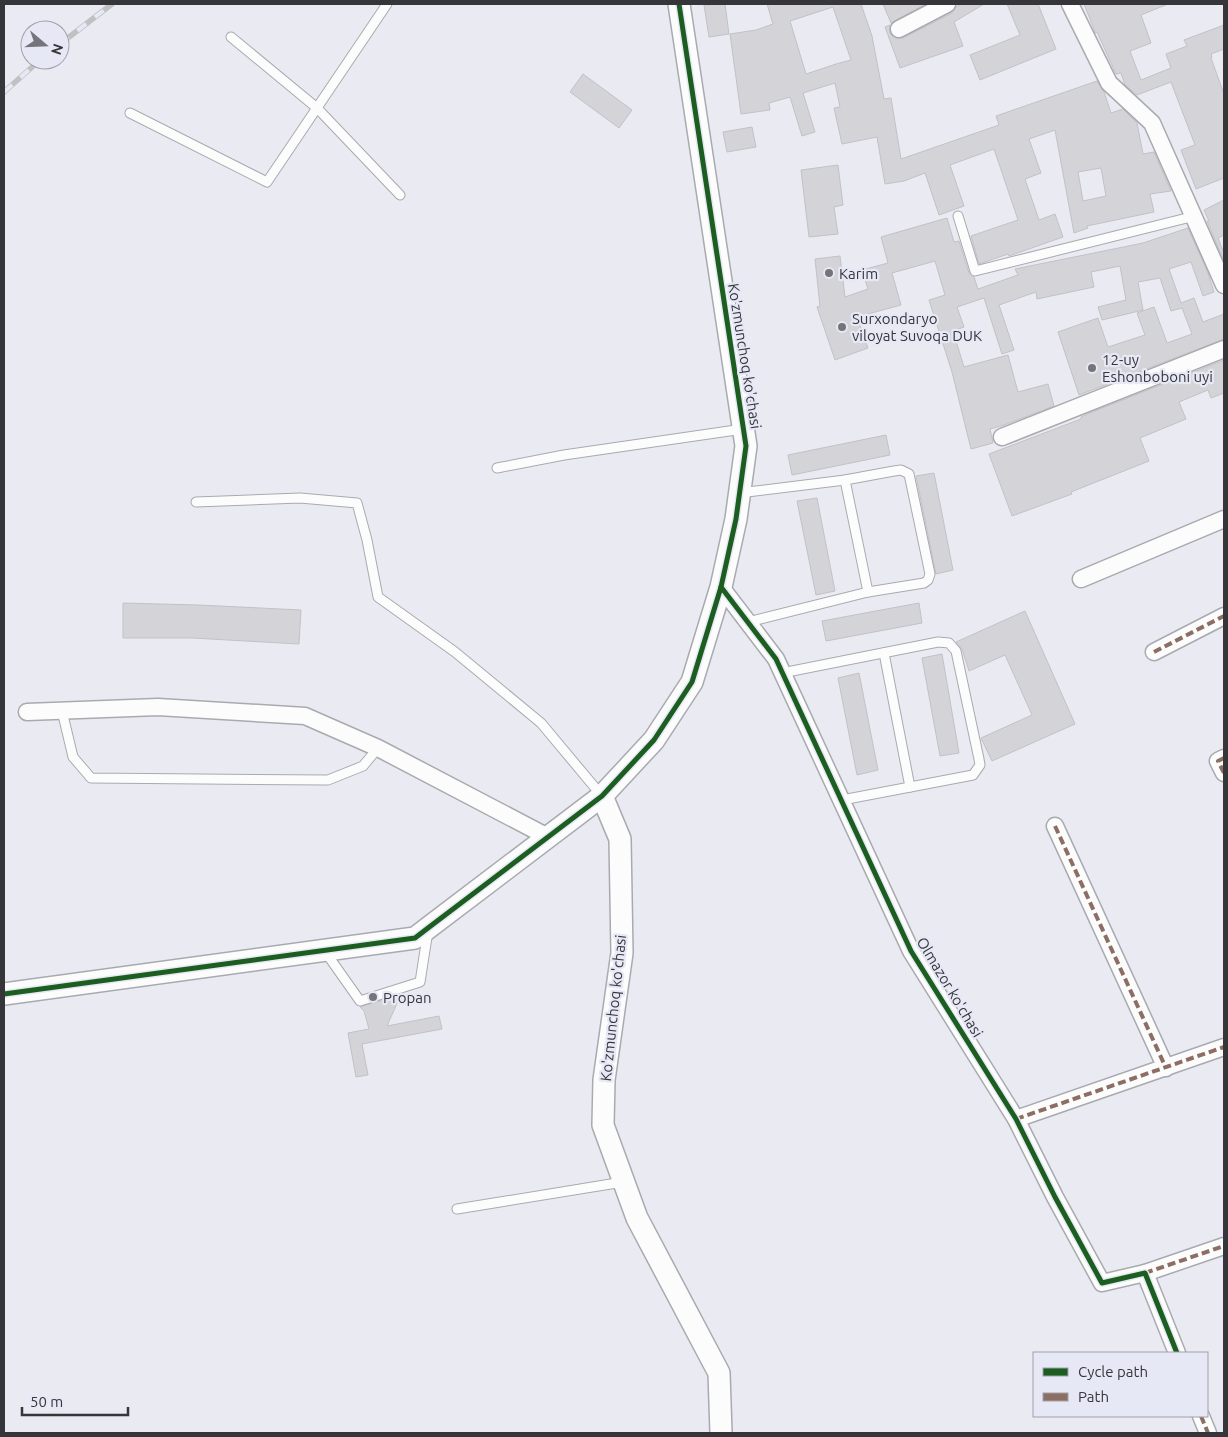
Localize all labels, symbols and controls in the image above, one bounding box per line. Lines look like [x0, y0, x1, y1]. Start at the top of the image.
north arrow [20, 20, 70, 70]
text: N [48, 42, 67, 57]
place label: Karim [839, 265, 878, 282]
marker: Karim [823, 267, 835, 279]
street label: Ko'zmunchoq ko'chasi [725, 282, 765, 430]
place label: Surxondaryo viloyat Suvoqa DUK [852, 310, 982, 344]
marker: Surxondaryo viloyat Suvoqa DUK [836, 321, 848, 333]
place label: 12-uy Eshonboboni uyi [1102, 351, 1213, 385]
marker: 12-uy Eshonboboni uyi [1086, 362, 1098, 374]
street label: Ko'zmunchoq ko'chasi [597, 934, 629, 1082]
street label: Olmazor ko'chasi [913, 934, 987, 1040]
place label: Propan [383, 989, 431, 1006]
marker: Propan [367, 991, 379, 1003]
legend [1033, 1352, 1208, 1417]
text: Cycle path [1078, 1363, 1148, 1380]
scale bar [22, 1384, 129, 1416]
text: Path [1078, 1388, 1109, 1405]
text: 50 m [30, 1393, 63, 1410]

